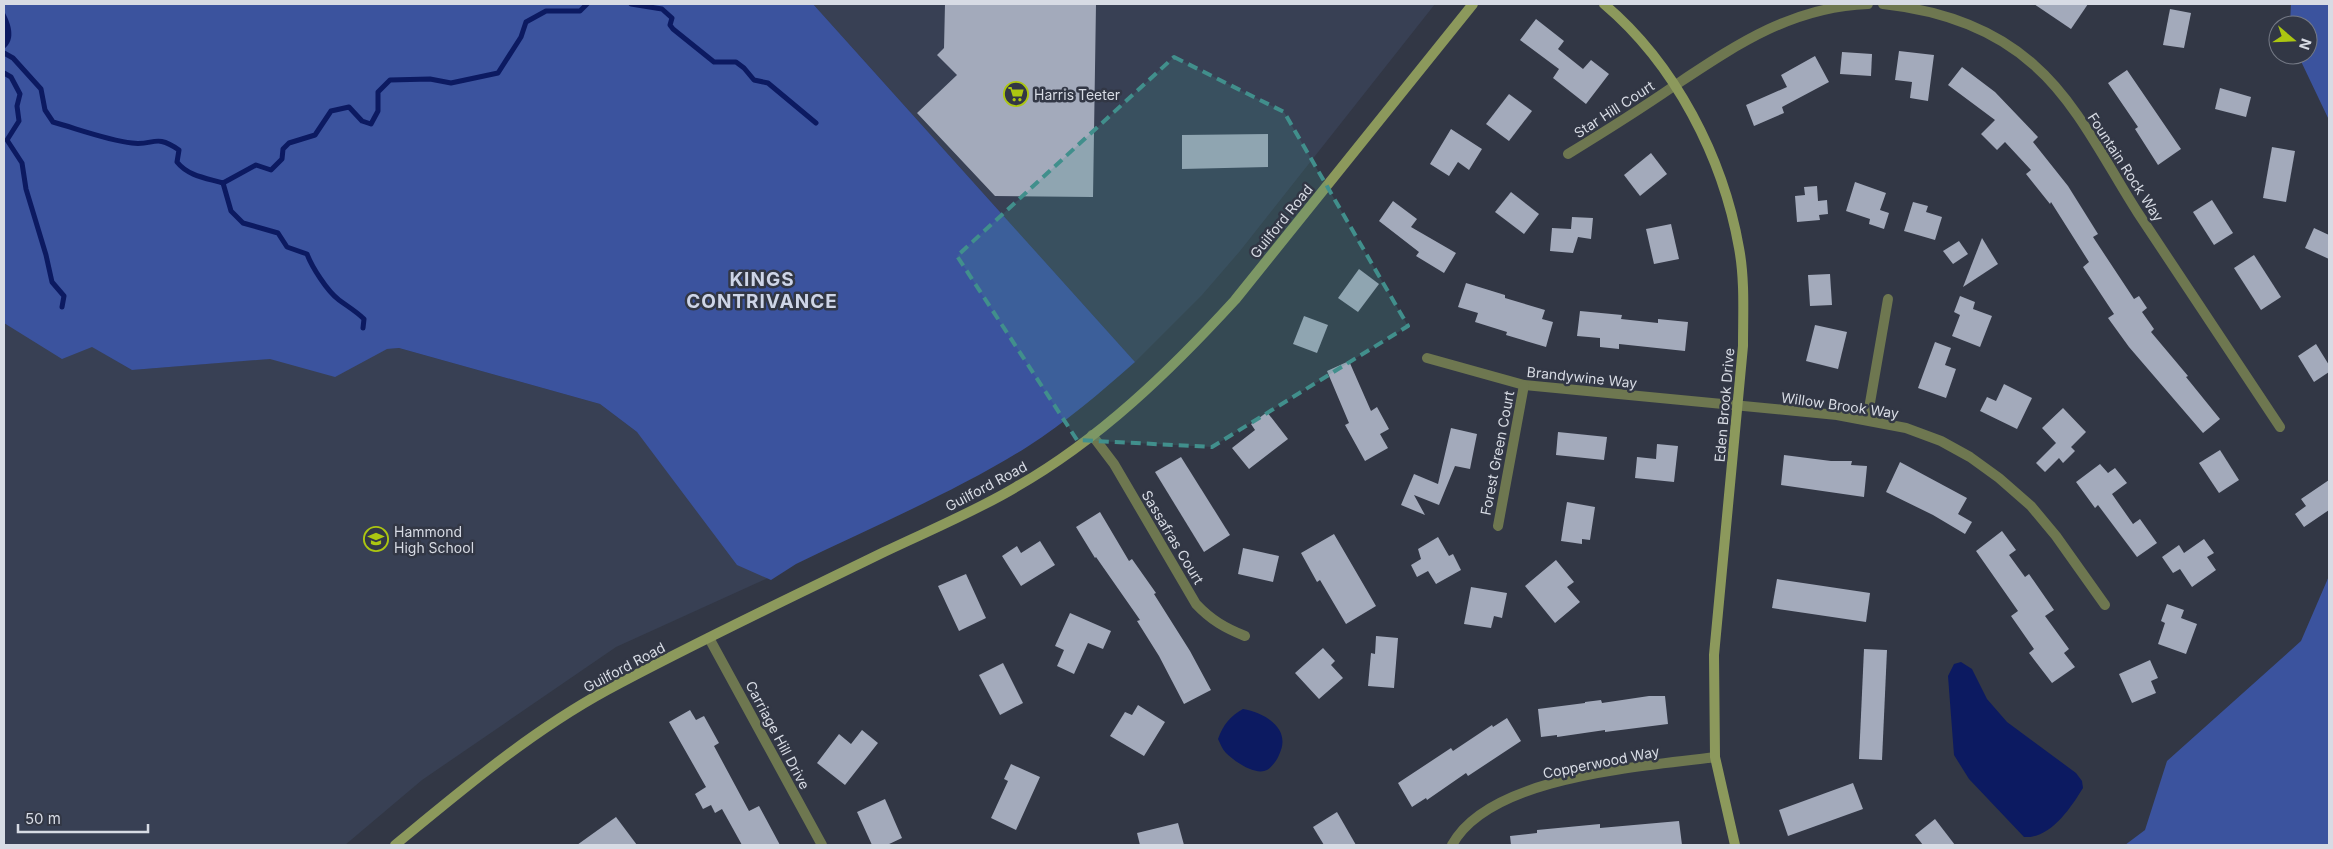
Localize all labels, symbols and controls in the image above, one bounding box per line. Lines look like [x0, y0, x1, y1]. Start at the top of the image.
north arrow [2268, 15, 2318, 65]
text: N [2296, 37, 2316, 52]
street label: Star Hill Court [1571, 77, 1658, 141]
supermarket icon: Harris Teeter [1003, 81, 1029, 107]
place label: Harris Teeter [1034, 86, 1120, 103]
street label: Fountain Rock Way [2085, 109, 2168, 225]
street label: Guilford Road [1246, 181, 1316, 261]
district label: KINGS CONTRIVANCE [686, 268, 838, 313]
street label: Eden Brook Drive [1711, 347, 1737, 463]
street label: Brandywine Way [1526, 363, 1638, 391]
street label: Willow Brook Way [1780, 388, 1900, 422]
street label: Forest Green Court [1477, 389, 1517, 517]
street label: Guilford Road [942, 457, 1030, 515]
street label: Sassafras Court [1138, 487, 1208, 587]
place label: Hammond High School [394, 523, 474, 556]
school or university icon: Hammond High School [363, 526, 389, 552]
street label: Guilford Road [580, 638, 668, 696]
street label: Carriage Hill Drive [742, 678, 814, 792]
street label: Copperwood Way [1541, 742, 1661, 782]
scale bar [18, 802, 148, 834]
text: 50 m [25, 809, 61, 828]

